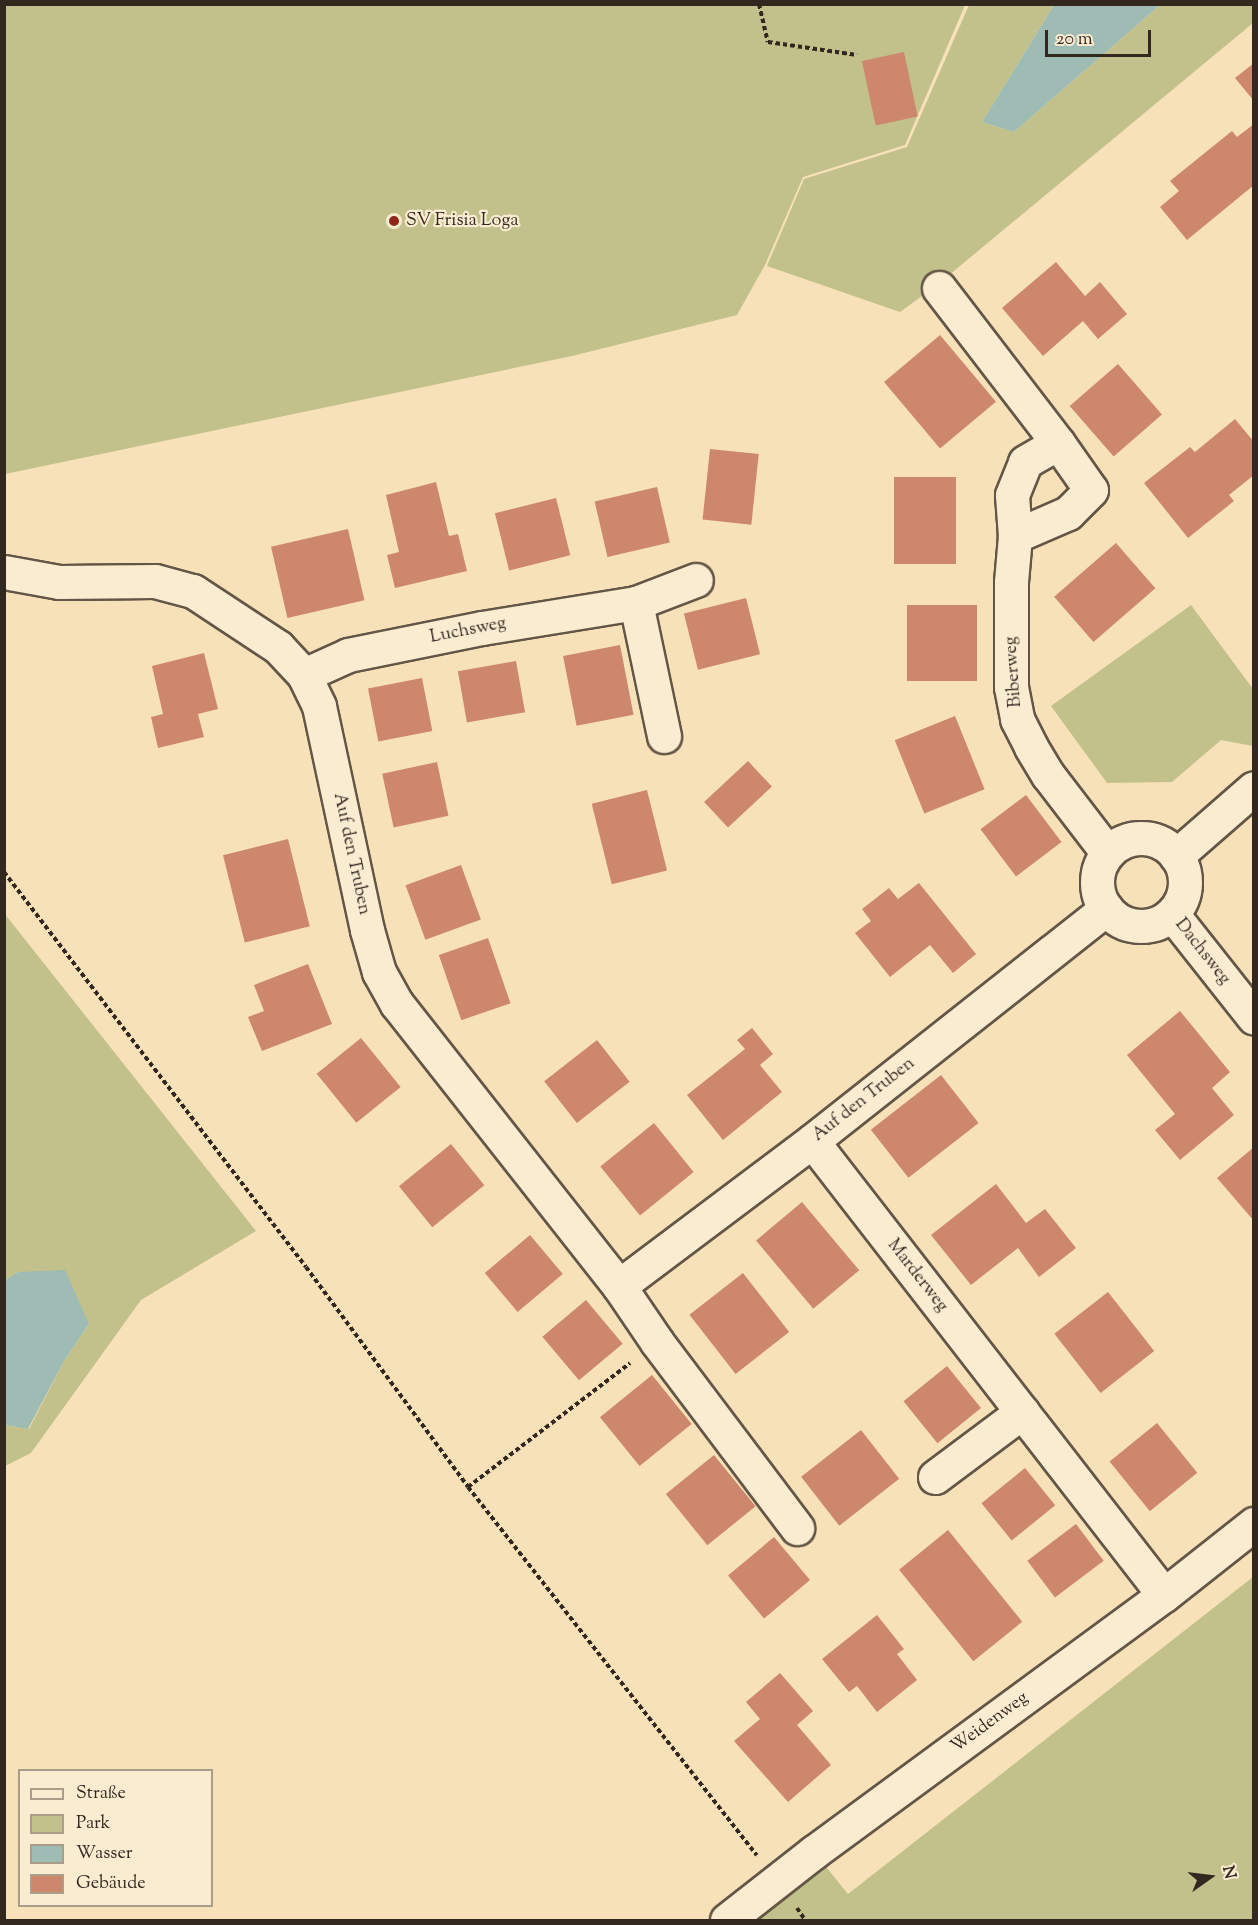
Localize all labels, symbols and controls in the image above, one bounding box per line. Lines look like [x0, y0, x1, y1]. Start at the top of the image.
scale bar [1048, 18, 1154, 56]
text: 20 m [1056, 27, 1093, 53]
place label: SV Frisia Loga [406, 210, 518, 232]
marker: SV Frisia Loga [387, 214, 401, 228]
street label: Luchsweg [428, 613, 508, 649]
street label: Biberweg [1001, 636, 1027, 708]
street label: Auf den Truben [328, 791, 374, 917]
street label: Dachsweg [1169, 915, 1235, 989]
street label: Auf den Truben [808, 1053, 920, 1147]
street label: Marderweg [882, 1235, 952, 1317]
street label: Weidenweg [947, 1688, 1033, 1758]
legend [18, 1769, 213, 1907]
text: Straße [76, 1781, 126, 1807]
text: Park [76, 1811, 110, 1837]
text: Wasser [76, 1841, 133, 1867]
north arrow [1180, 1847, 1240, 1907]
text: N [1215, 1864, 1241, 1882]
text: Gebäude [76, 1871, 146, 1897]

